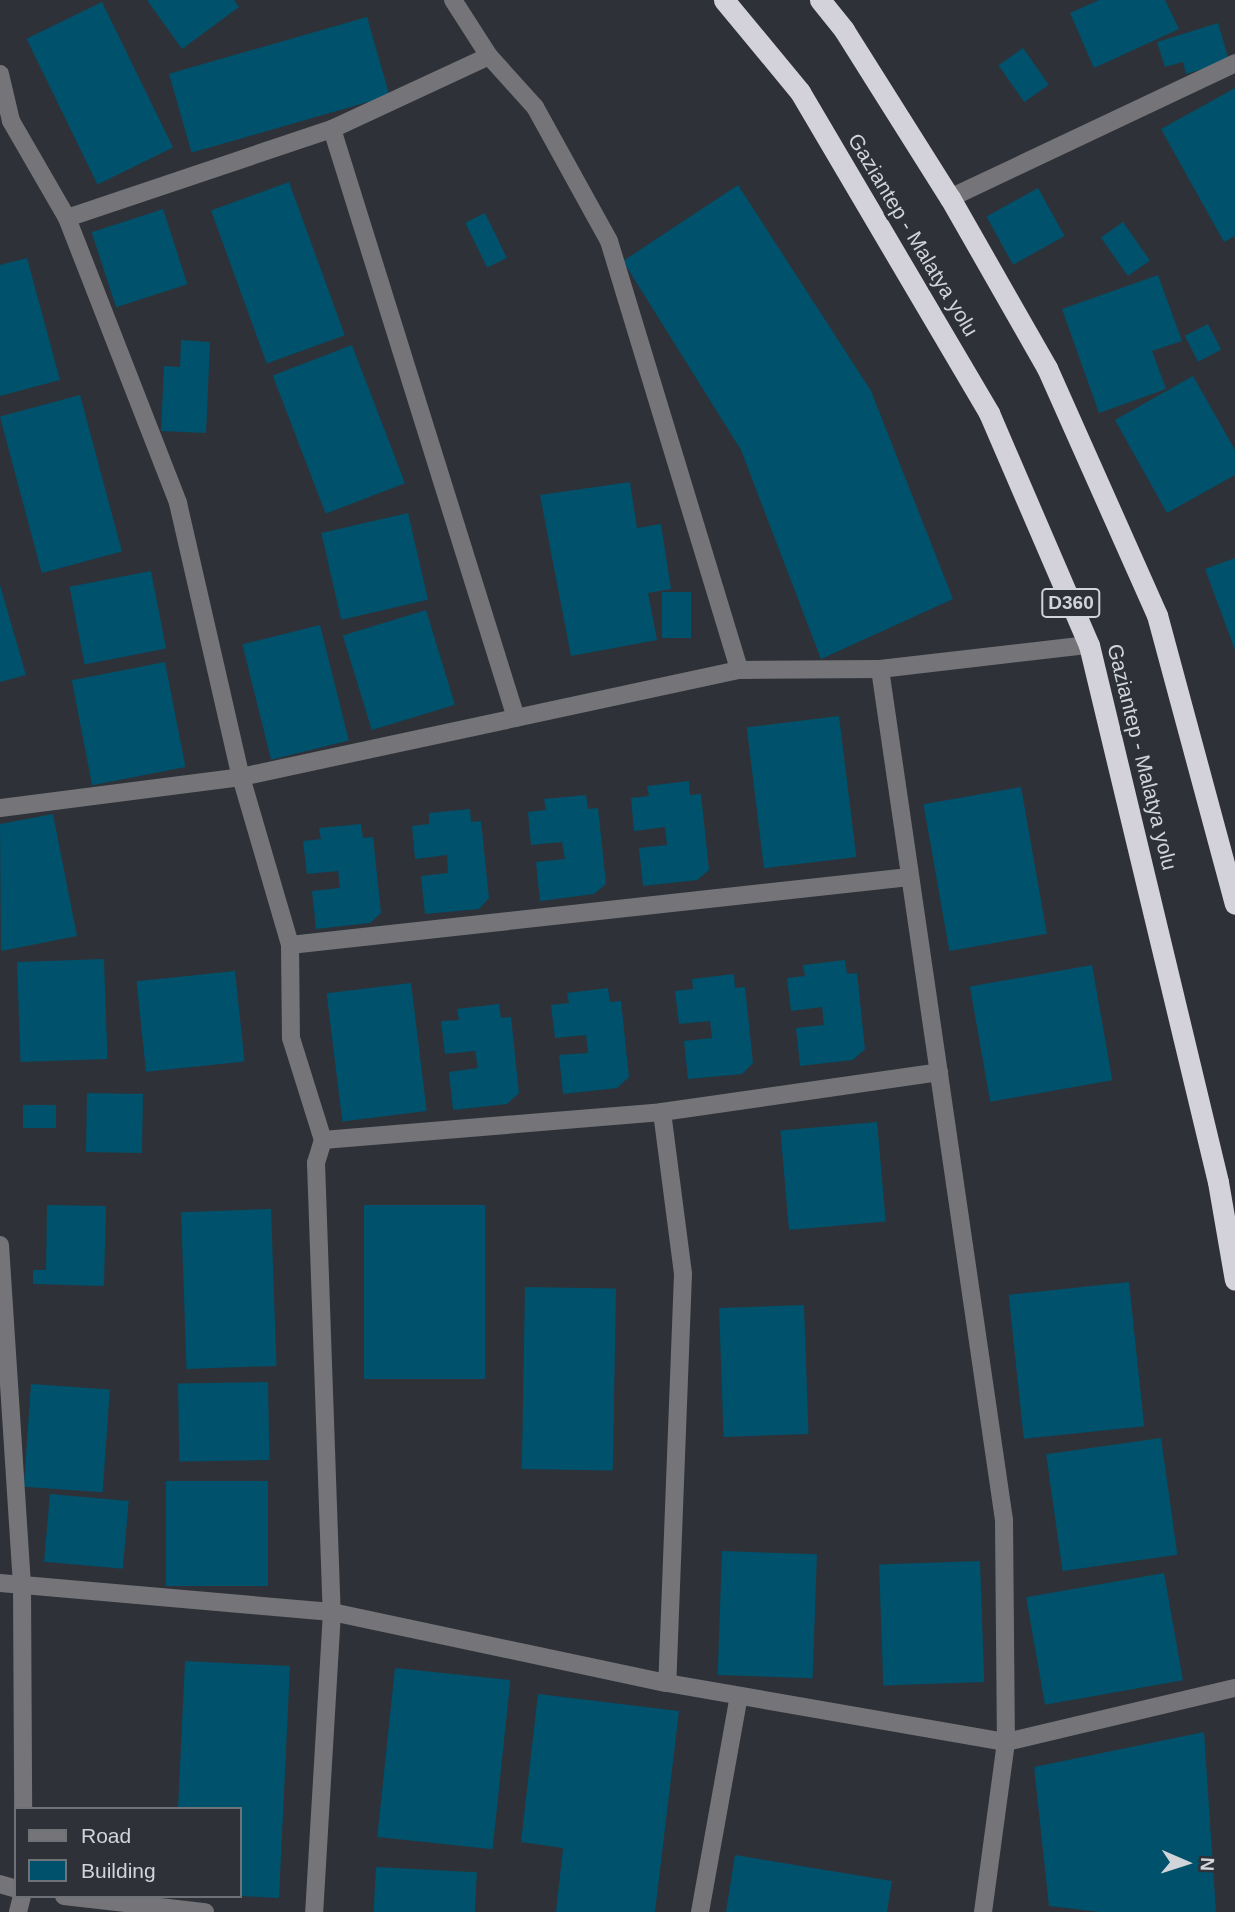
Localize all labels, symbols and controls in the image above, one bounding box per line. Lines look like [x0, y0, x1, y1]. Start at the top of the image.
street label: Gaziantep - Malatya yolu [842, 129, 984, 341]
road number: D360 [1041, 588, 1101, 618]
street label: Gaziantep - Malatya yolu [1102, 641, 1182, 873]
legend [14, 1807, 242, 1898]
text: Road [81, 1824, 131, 1847]
north arrow [1151, 1828, 1221, 1898]
text: N [1197, 1857, 1218, 1872]
text: Building [81, 1859, 156, 1882]

